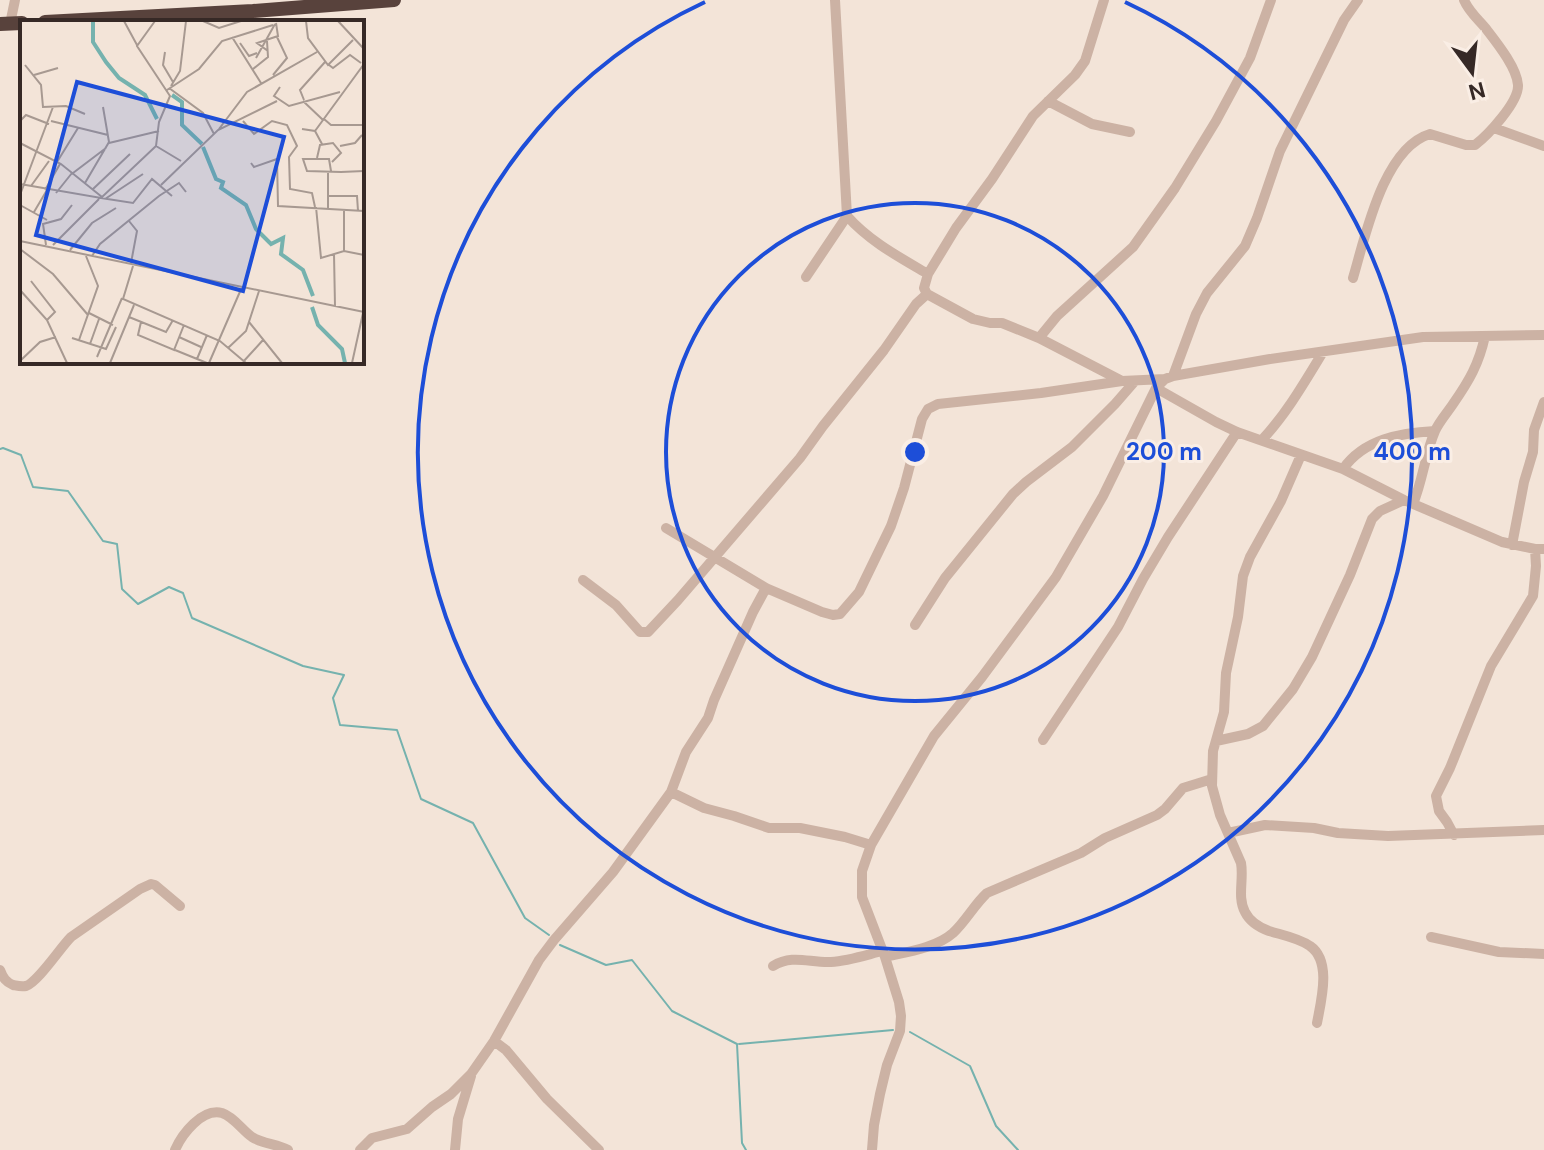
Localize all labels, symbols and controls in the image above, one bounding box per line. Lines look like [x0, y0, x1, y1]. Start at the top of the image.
inset map [20, 20, 364, 364]
north arrow [1432, 32, 1512, 112]
text: N [1466, 75, 1489, 107]
text: 200 m [1126, 436, 1202, 467]
text: 400 m [1373, 436, 1451, 467]
centre of rings [901, 438, 929, 466]

